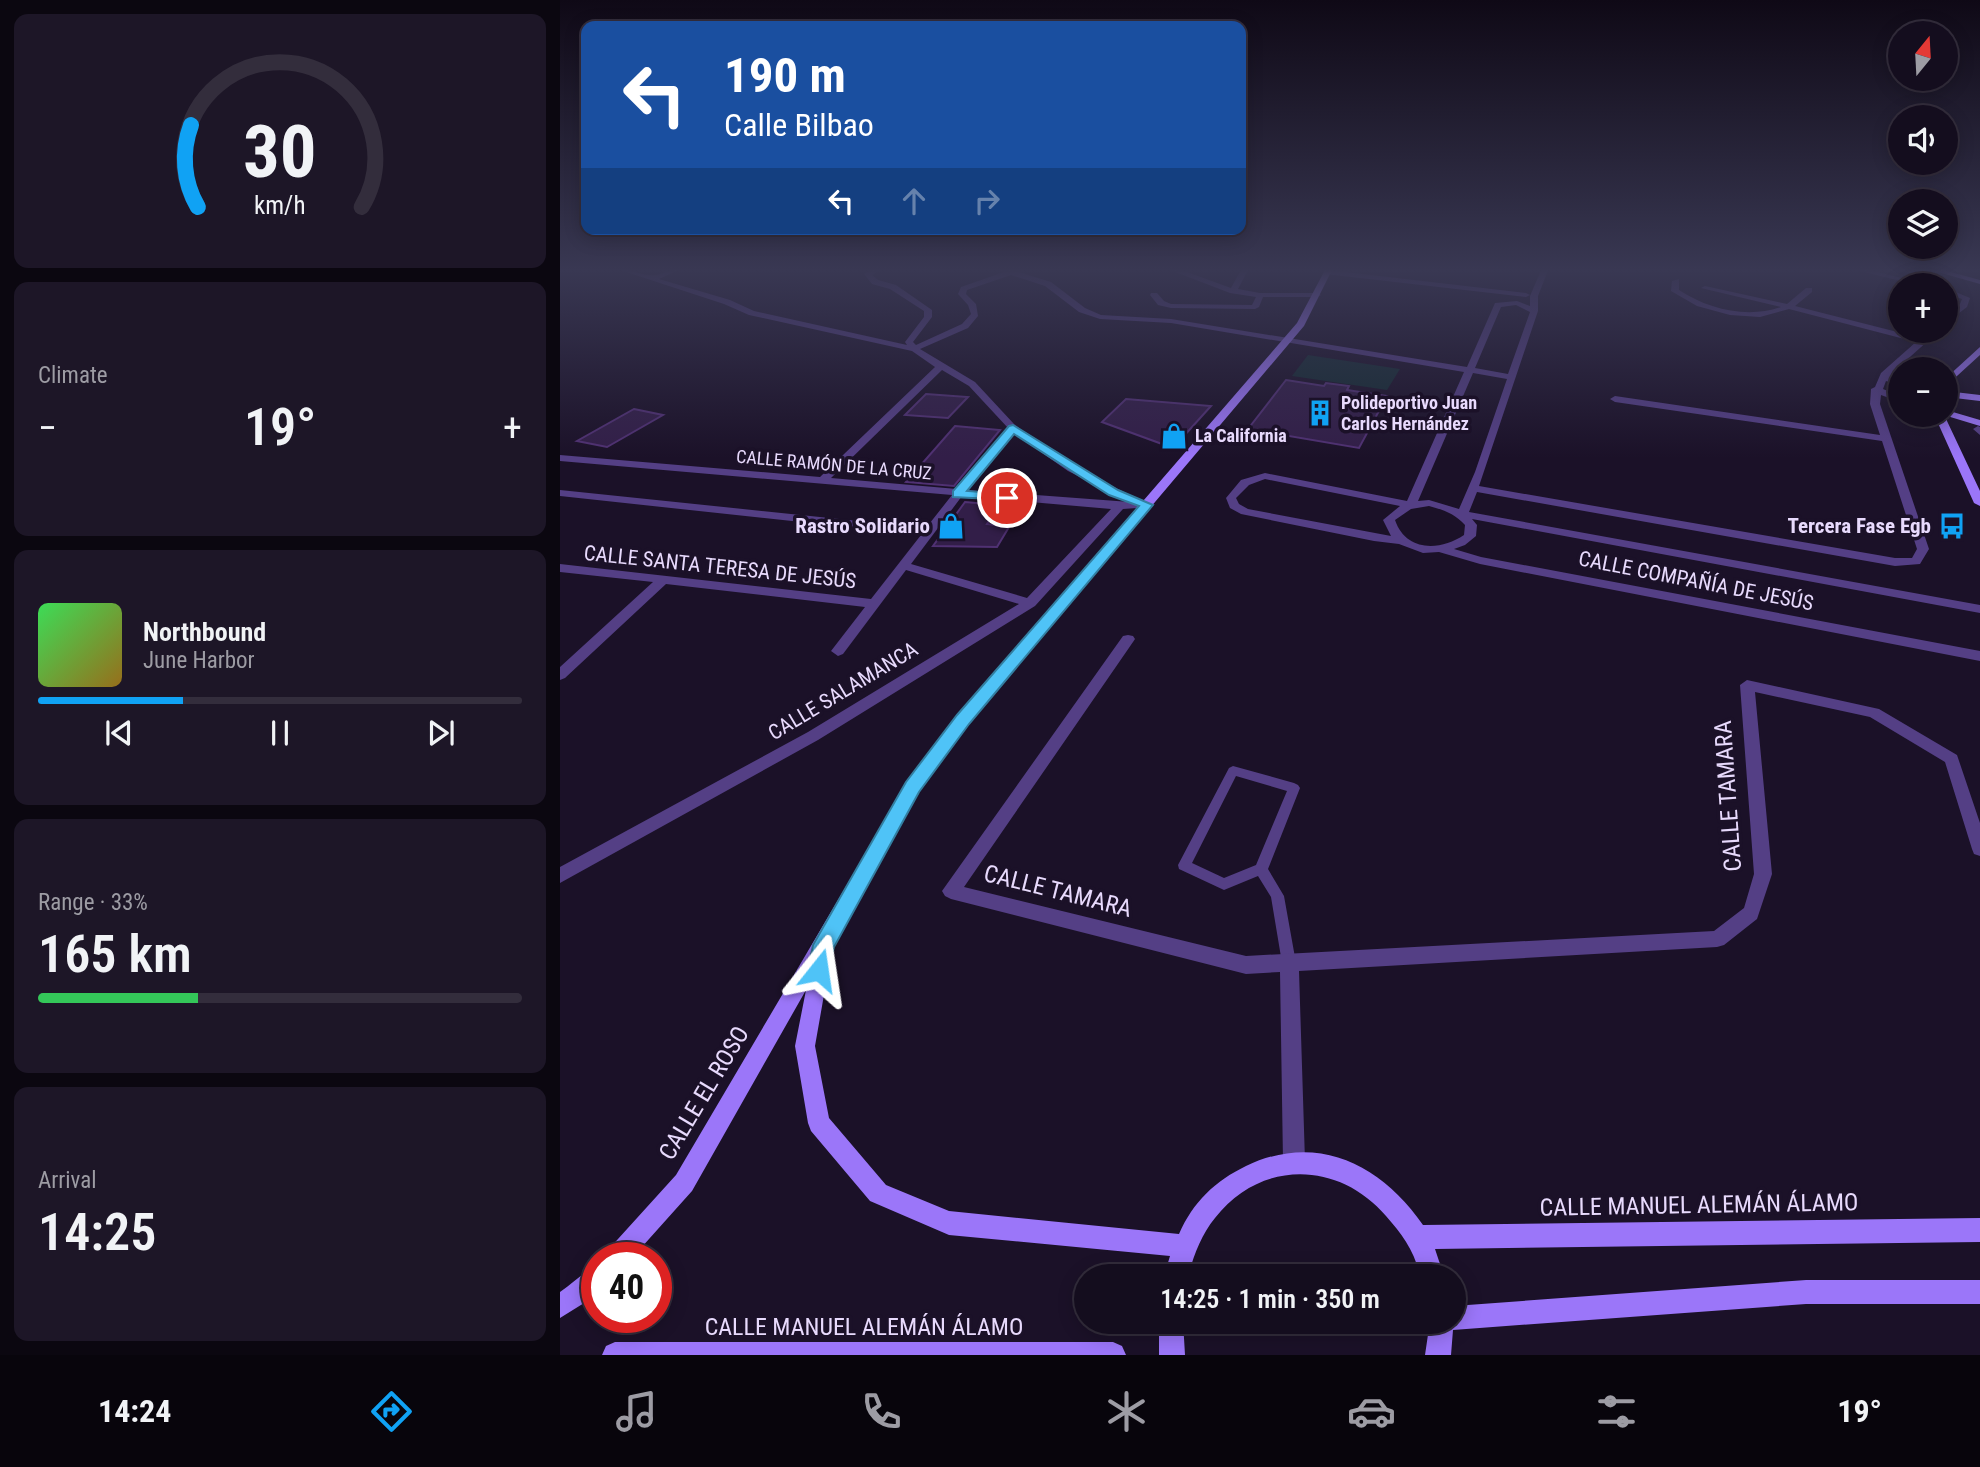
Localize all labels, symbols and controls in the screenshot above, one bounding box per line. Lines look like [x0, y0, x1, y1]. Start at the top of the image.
north arrow [1888, 21, 1958, 91]
map controls [1888, 21, 1958, 427]
text: 190 m [724, 47, 846, 104]
icon: left [609, 49, 700, 140]
button: sound [1888, 105, 1958, 175]
text: Calle Bilbao [724, 106, 874, 144]
text: 30 [243, 109, 317, 195]
icon: left [822, 182, 860, 220]
icon: ahead [895, 182, 933, 220]
icon: right [968, 182, 1006, 220]
button: layers [1888, 189, 1958, 259]
text: km/h [254, 191, 306, 220]
button: + [1888, 273, 1958, 343]
button: − [1888, 357, 1958, 427]
text: Climate [38, 362, 108, 389]
place label: Polideportivo Juan Carlos Hernández [1341, 392, 1477, 434]
text: 19° [244, 397, 316, 458]
building icon: Polideportivo Juan Carlos Hernández [1305, 398, 1335, 428]
text: − [38, 406, 57, 450]
text: + [503, 406, 522, 450]
shop icon: La California [1159, 421, 1189, 451]
place label: La California [1195, 425, 1287, 446]
street label: CALLE RAMÓN DE LA CRUZ [735, 445, 933, 484]
pin [977, 468, 1037, 528]
icon: arrive [988, 479, 1026, 517]
shop icon: Rastro Solidario [936, 511, 966, 541]
bus stop icon: Tercera Fase Egb [1937, 511, 1967, 541]
place label: Rastro Solidario [795, 514, 930, 538]
place label: Tercera Fase Egb [1788, 514, 1931, 538]
street label: CALLE SANTA TERESA DE JESÚS [583, 541, 858, 593]
street label: CALLE COMPAÑÍA DE JESÚS [1577, 546, 1816, 616]
text: Northbound [143, 617, 266, 647]
street label: CALLE SALAMANCA [764, 637, 922, 745]
text: June Harbor [143, 647, 255, 674]
icon: previous [100, 714, 138, 752]
icon: pause [261, 714, 299, 752]
icon: next [422, 714, 460, 752]
street label: CALLE TAMARA [1709, 719, 1747, 872]
street label: CALLE TAMARA [981, 859, 1135, 923]
text: Range · 33% [38, 889, 148, 916]
text: 165 km [38, 924, 192, 985]
position arrow [782, 933, 856, 1007]
street label: CALLE EL ROSO [653, 1021, 755, 1165]
text: Arrival [38, 1167, 97, 1194]
street label: CALLE MANUEL ALEMÁN ÁLAMO [1539, 1188, 1859, 1222]
text: 14:25 [38, 1202, 156, 1263]
speed limit sign: 40 [581, 1242, 672, 1333]
text: 14:25 · 1 min · 350 m [1160, 1284, 1380, 1314]
street label: CALLE MANUEL ALEMÁN ÁLAMO [705, 1313, 1023, 1341]
icon: directions [367, 1387, 416, 1436]
icon: music [612, 1387, 661, 1436]
icon: phone [857, 1387, 906, 1436]
icon: climate [1102, 1387, 1151, 1436]
icon: car [1347, 1387, 1396, 1436]
icon: filters [1592, 1387, 1641, 1436]
text: 14:24 [98, 1392, 171, 1430]
text: 19° [1837, 1392, 1882, 1430]

